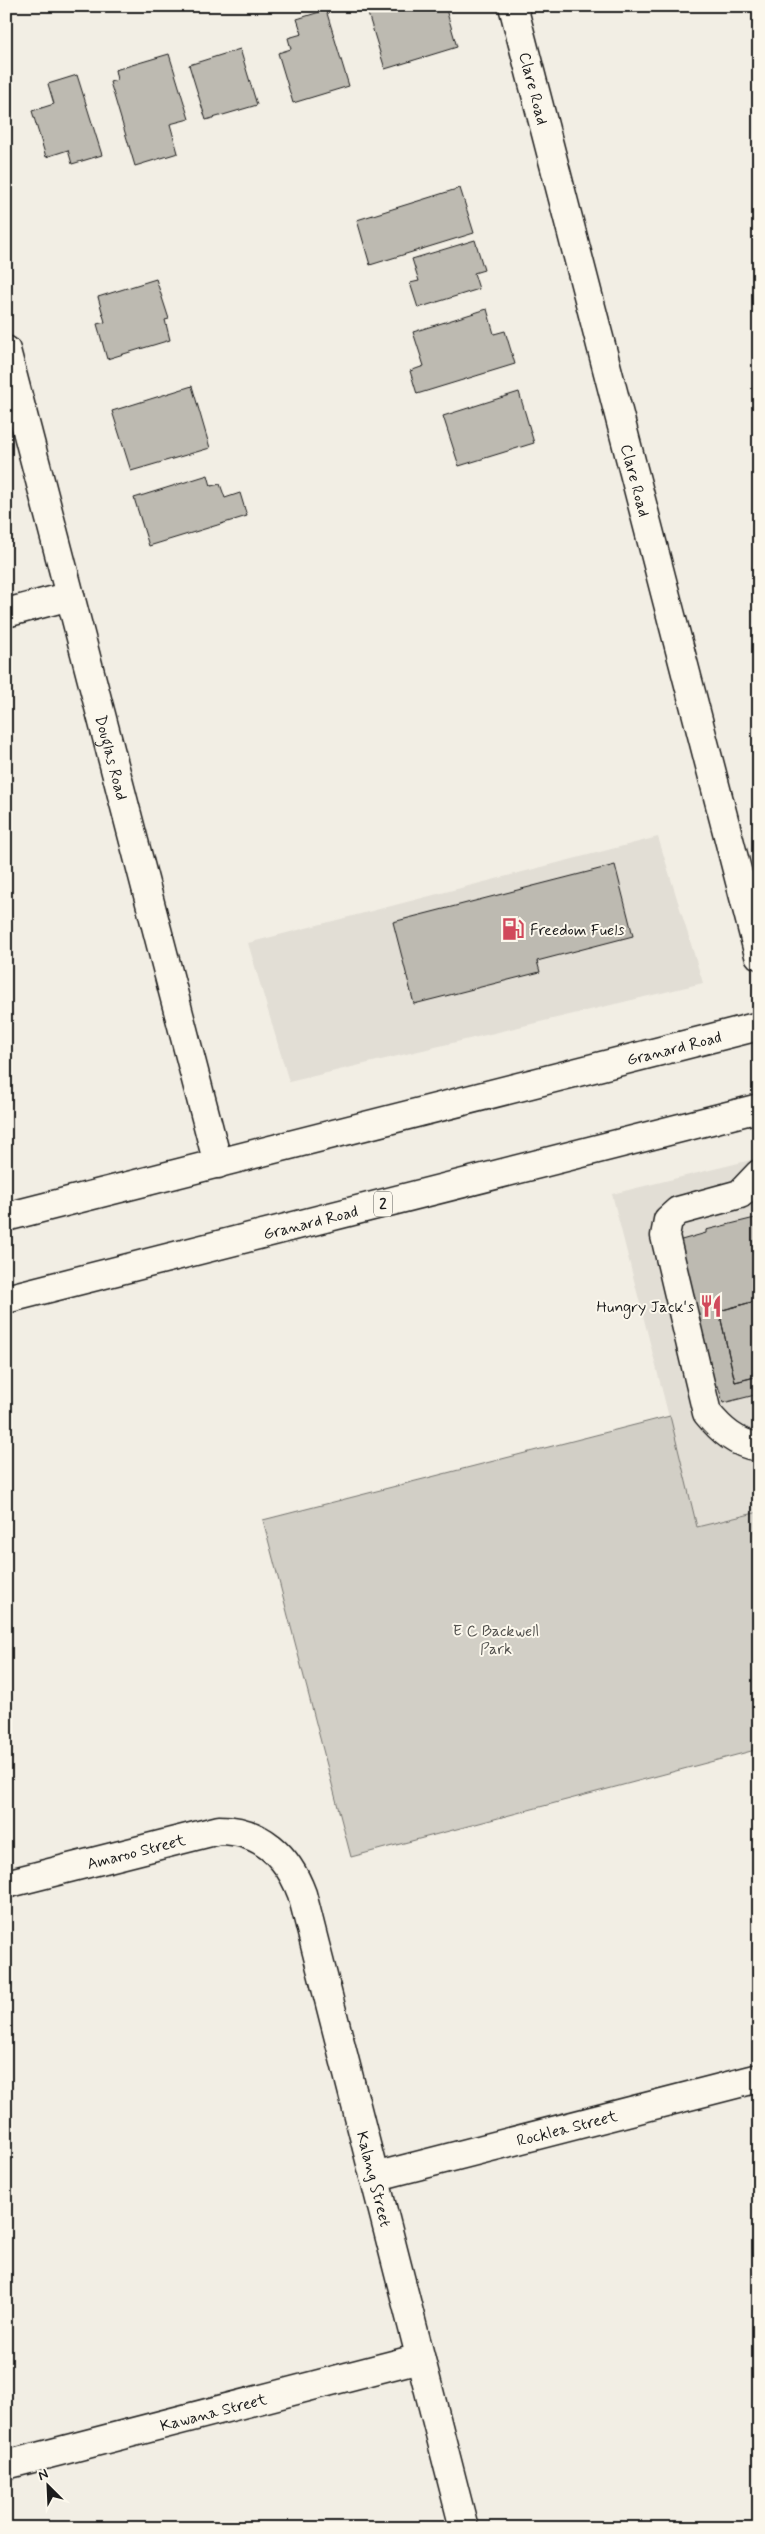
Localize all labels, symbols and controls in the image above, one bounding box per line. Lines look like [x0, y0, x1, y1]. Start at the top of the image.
street label: Clare Road [513, 50, 552, 127]
street label: Clare Road [615, 442, 654, 519]
street label: Douglas Road [90, 713, 132, 803]
fuel station icon: Freedom Fuels [500, 916, 526, 942]
place label: Freedom Fuels [530, 920, 624, 941]
street label: Granard Road [625, 1027, 724, 1071]
road number: 2 [374, 1192, 392, 1216]
street label: Granard Road [261, 1201, 360, 1245]
restaurant icon: Hungry Jack's [698, 1293, 724, 1319]
place label: Hungry Jack's [596, 1297, 694, 1319]
park label: E C Backwell Park [453, 1621, 539, 1660]
street label: Amaroo Street [85, 1830, 188, 1875]
street label: Rocklea Street [515, 2106, 620, 2152]
street label: Kalang Street [351, 2129, 396, 2229]
street label: Kawana Street [158, 2389, 270, 2437]
north arrow [22, 2462, 72, 2512]
text: N [35, 2465, 51, 2485]

